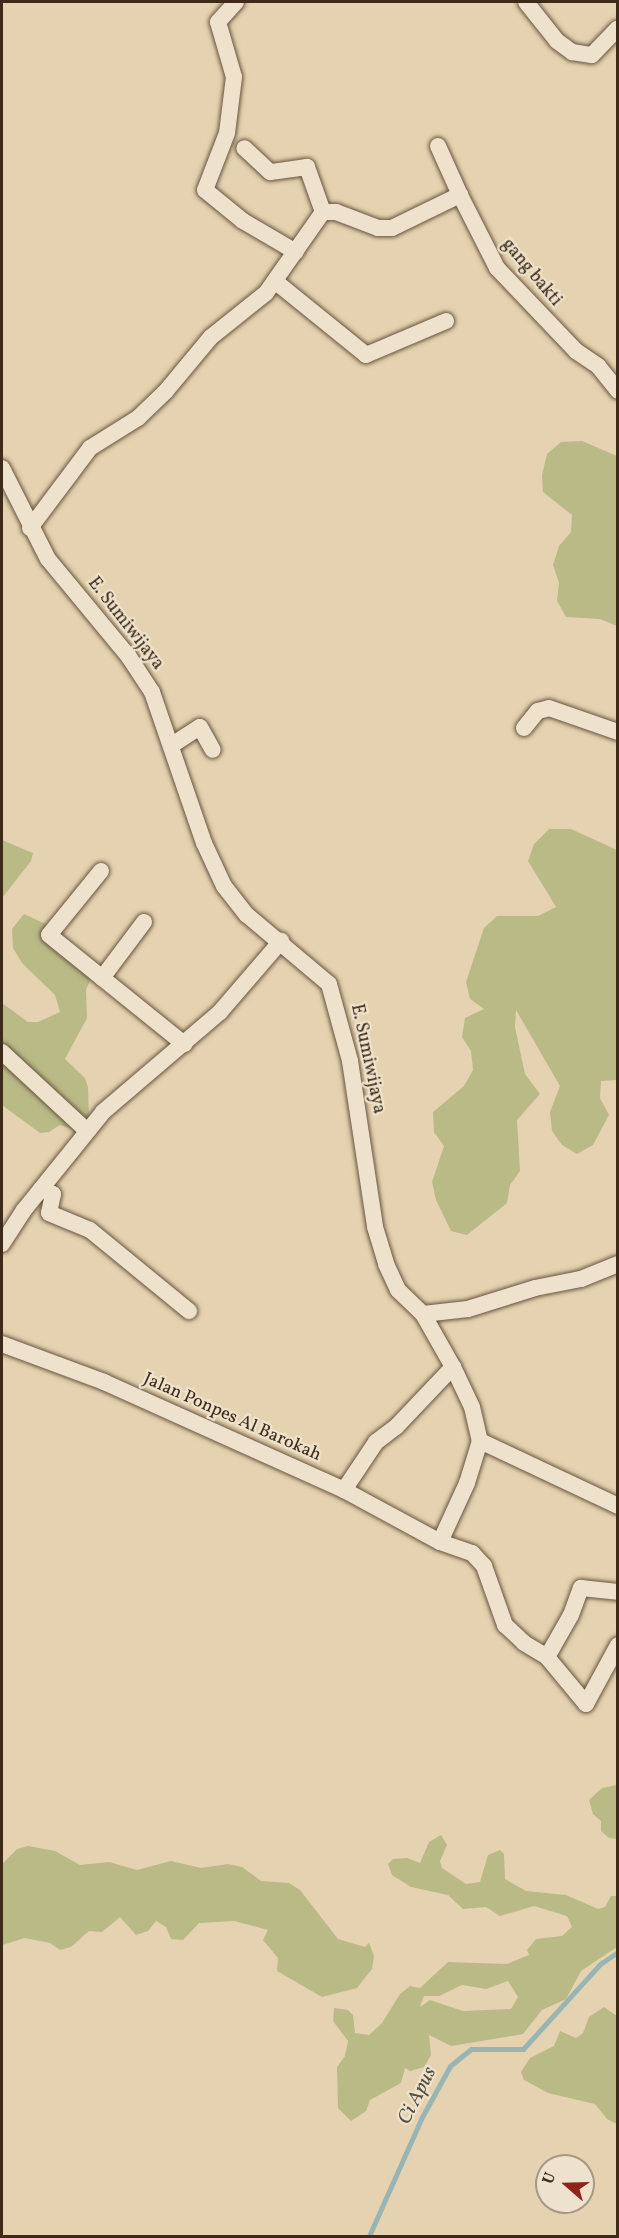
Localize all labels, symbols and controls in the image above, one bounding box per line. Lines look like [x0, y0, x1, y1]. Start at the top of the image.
street label: gang bakti [496, 235, 566, 311]
street label: E. Sumiwijaya [82, 573, 168, 675]
street label: E. Sumiwijaya [345, 1002, 389, 1116]
street label: Jalan Ponpes Al Barokah [140, 1369, 324, 1467]
water label: Ci Apus [393, 2063, 443, 2129]
north arrow [535, 2154, 595, 2214]
text: U [538, 2170, 562, 2187]

